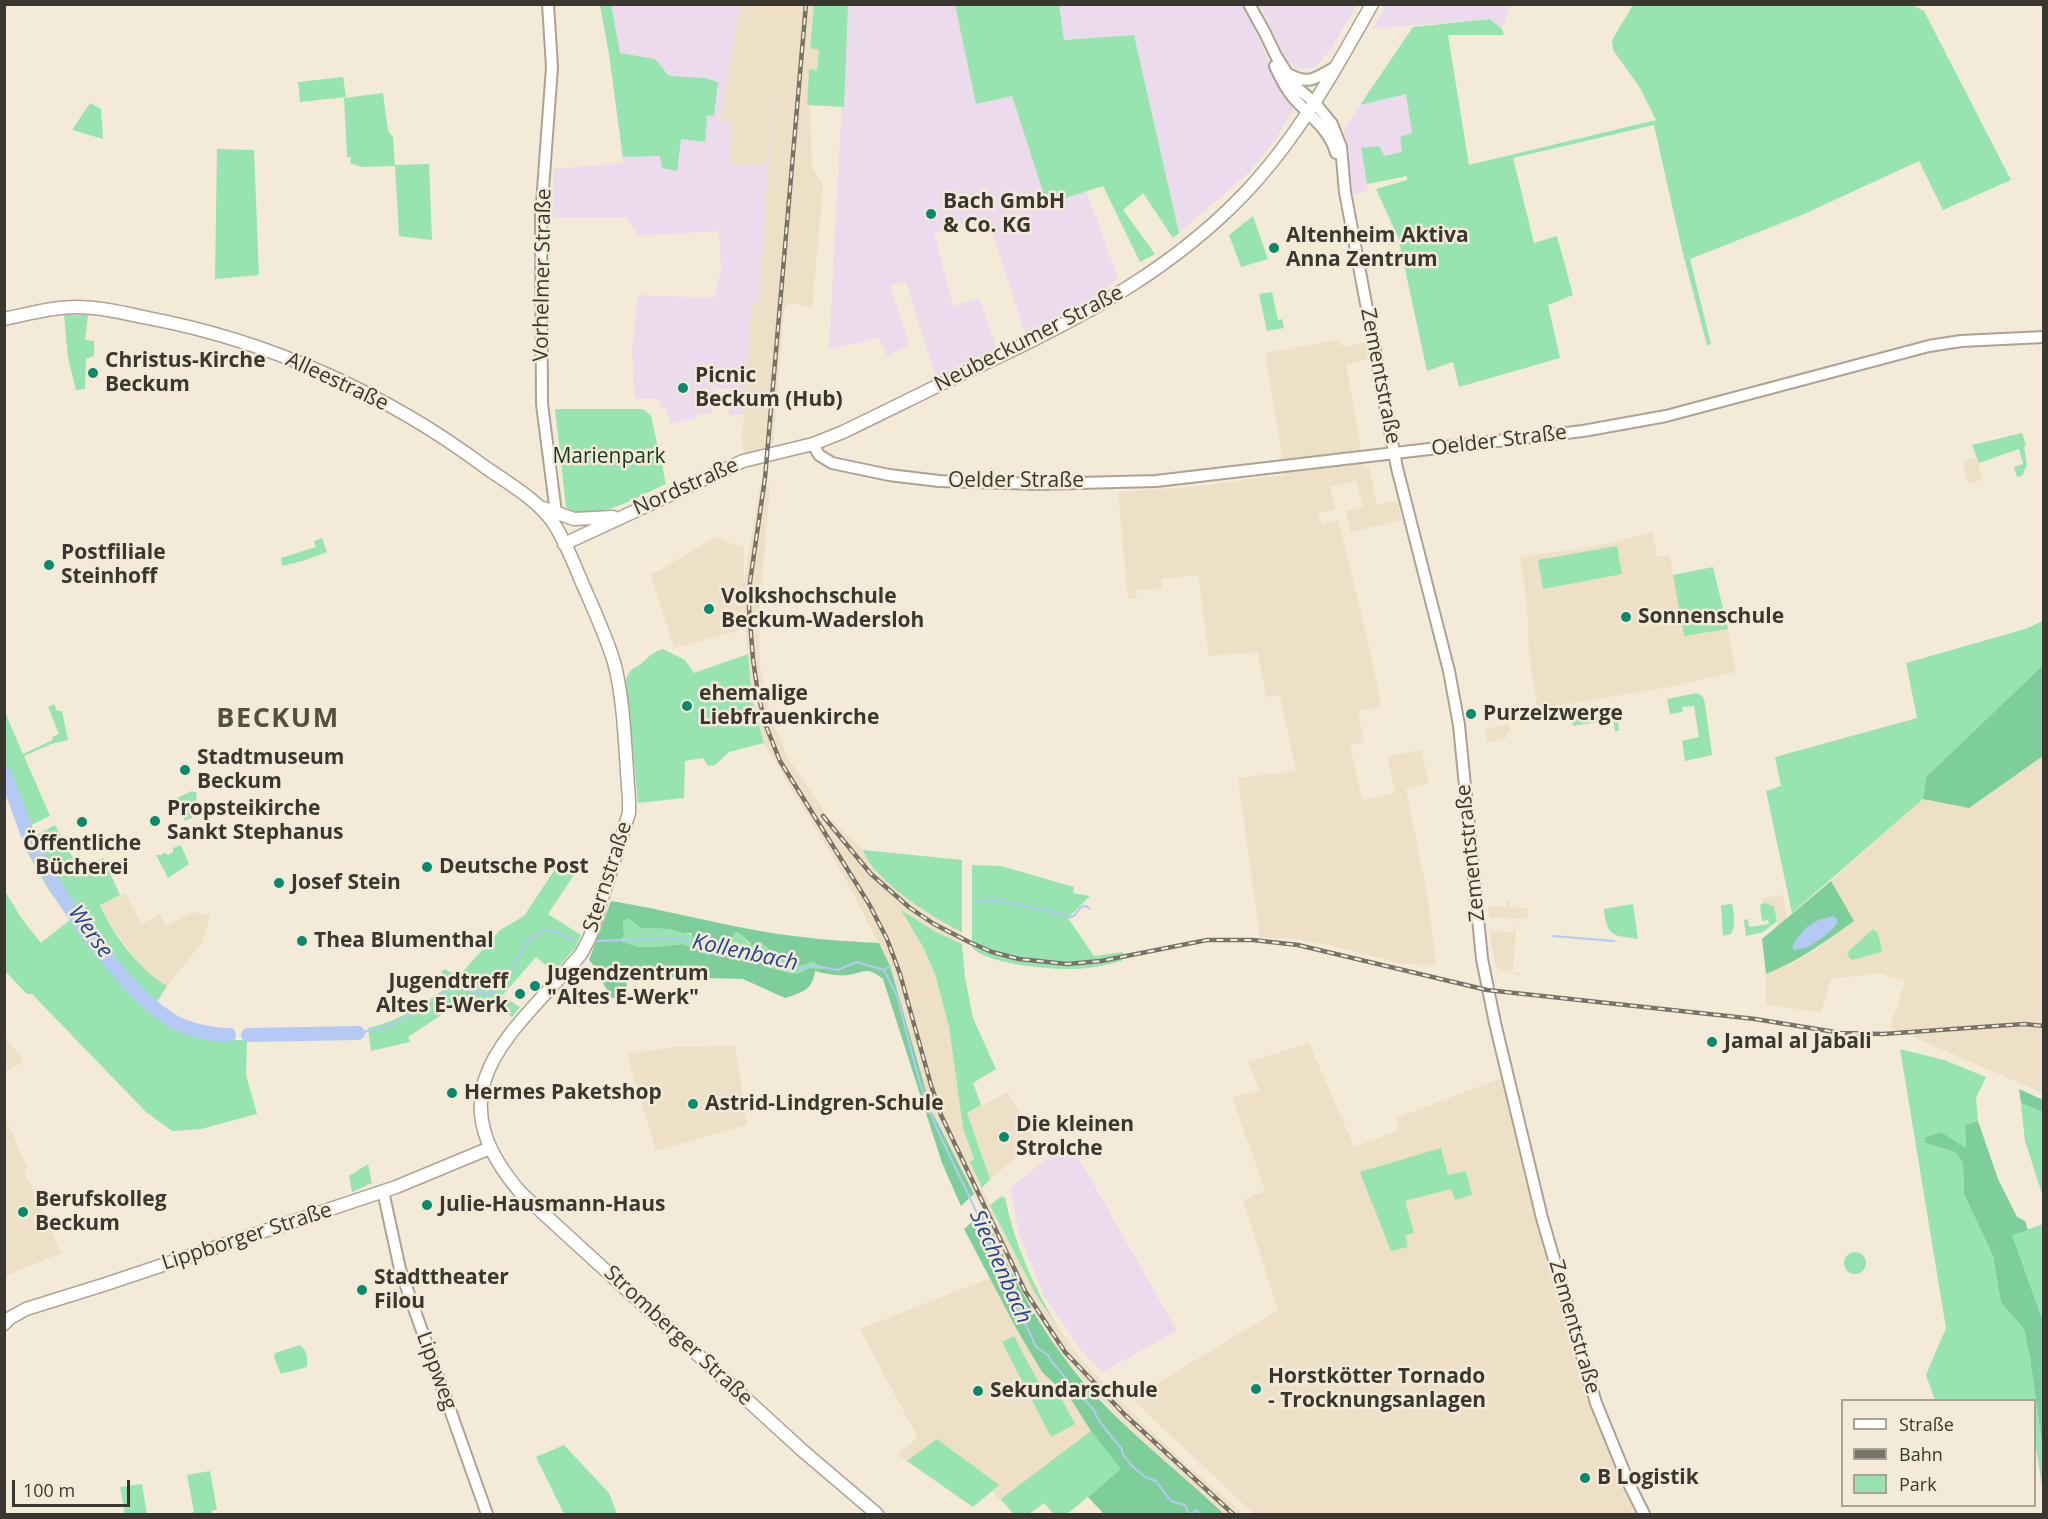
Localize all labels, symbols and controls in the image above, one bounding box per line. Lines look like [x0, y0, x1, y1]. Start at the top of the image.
street label: Vorhelmer Straße [529, 188, 557, 362]
place label: Bach GmbH & Co. KG [943, 189, 1065, 239]
marker: Bach GmbH & Co. KG [924, 207, 938, 221]
place label: Altenheim Aktiva Anna Zentrum [1286, 223, 1469, 273]
marker: Altenheim Aktiva Anna Zentrum [1267, 241, 1281, 255]
street label: Neubeckumer Straße [930, 280, 1128, 398]
street label: Zementstraße [1354, 306, 1406, 446]
street label: Alleestraße [282, 347, 392, 417]
place label: Christus-Kirche Beckum [105, 348, 266, 398]
place label: Picnic Beckum (Hub) [695, 363, 843, 413]
marker: Christus-Kirche Beckum [86, 366, 100, 380]
marker: Picnic Beckum (Hub) [676, 381, 690, 395]
street label: Oelder Straße [1430, 420, 1568, 462]
park label: Marienpark [552, 444, 666, 470]
street label: Nordstraße [629, 453, 743, 521]
street label: Oelder Straße [948, 468, 1084, 494]
place label: Postfiliale Steinhoff [61, 540, 166, 590]
marker: Postfiliale Steinhoff [42, 558, 56, 572]
place label: Volkshochschule Beckum-Wadersloh [721, 584, 924, 634]
marker: Volkshochschule Beckum-Wadersloh [702, 602, 716, 616]
place label: Sonnenschule [1638, 604, 1784, 630]
marker: Sonnenschule [1619, 610, 1633, 624]
place label: ehemalige Liebfrauenkirche [699, 681, 879, 731]
marker: ehemalige Liebfrauenkirche [680, 699, 694, 713]
place label: Purzelzwerge [1483, 701, 1623, 727]
district label: BECKUM [216, 703, 340, 735]
marker: Purzelzwerge [1464, 707, 1478, 721]
place label: Stadtmuseum Beckum [197, 745, 344, 795]
marker: Stadtmuseum Beckum [178, 763, 192, 777]
street label: Zementstraße [1451, 783, 1491, 923]
place label: Propsteikirche Sankt Stephanus [167, 796, 344, 846]
marker: Propsteikirche Sankt Stephanus [148, 814, 162, 828]
marker: Öffentliche Bücherei [75, 815, 89, 829]
street label: Sternstraße [578, 818, 638, 936]
place label: Öffentliche Bücherei [23, 831, 141, 881]
place label: Deutsche Post [439, 854, 589, 880]
marker: Deutsche Post [420, 860, 434, 874]
place label: Josef Stein [291, 870, 401, 896]
marker: Josef Stein [272, 876, 286, 890]
water label: Werse [62, 900, 118, 964]
place label: Thea Blumenthal [314, 928, 494, 954]
water label: Kollenbach [690, 929, 800, 977]
marker: Thea Blumenthal [295, 934, 309, 948]
place label: Jugendzentrum "Altes E-Werk" [547, 961, 709, 1011]
place label: Jugendtreff Altes E-Werk [376, 969, 508, 1019]
marker: Jugendzentrum "Altes E-Werk" [528, 979, 542, 993]
marker: Jugendtreff Altes E-Werk [513, 987, 527, 1001]
place label: Jamal al Jabali [1724, 1029, 1872, 1055]
marker: Jamal al Jabali [1705, 1035, 1719, 1049]
place label: Hermes Paketshop [464, 1080, 662, 1106]
marker: Hermes Paketshop [445, 1086, 459, 1100]
place label: Astrid-Lindgren-Schule [705, 1091, 944, 1117]
marker: Astrid-Lindgren-Schule [686, 1097, 700, 1111]
place label: Die kleinen Strolche [1016, 1112, 1134, 1162]
marker: Die kleinen Strolche [997, 1130, 1011, 1144]
place label: Berufskolleg Beckum [35, 1187, 167, 1237]
place label: Julie-Hausmann-Haus [439, 1192, 665, 1218]
street label: Lippborger Straße [159, 1198, 335, 1276]
marker: Julie-Hausmann-Haus [420, 1198, 434, 1212]
marker: Berufskolleg Beckum [16, 1205, 30, 1219]
water label: Siechenbach [963, 1206, 1037, 1328]
street label: Zementstraße [1543, 1257, 1605, 1397]
street label: Stromberger Straße [598, 1261, 758, 1411]
place label: Stadttheater Filou [374, 1265, 509, 1315]
marker: Stadttheater Filou [355, 1283, 369, 1297]
street label: Lippweg [410, 1328, 462, 1414]
place label: Horstkötter Tornado - Trocknungsanlagen [1268, 1364, 1486, 1414]
place label: Sekundarschule [990, 1378, 1158, 1404]
marker: Horstkötter Tornado - Trocknungsanlagen [1249, 1382, 1263, 1396]
marker: Sekundarschule [971, 1384, 985, 1398]
legend [1841, 1399, 2036, 1507]
text: Straße [1899, 1412, 1954, 1436]
text: Bahn [1899, 1442, 1943, 1466]
place label: B Logistik [1597, 1465, 1699, 1491]
scale bar [15, 1468, 134, 1506]
marker: B Logistik [1578, 1471, 1592, 1485]
text: Park [1899, 1472, 1937, 1496]
text: 100 m [23, 1478, 75, 1502]

